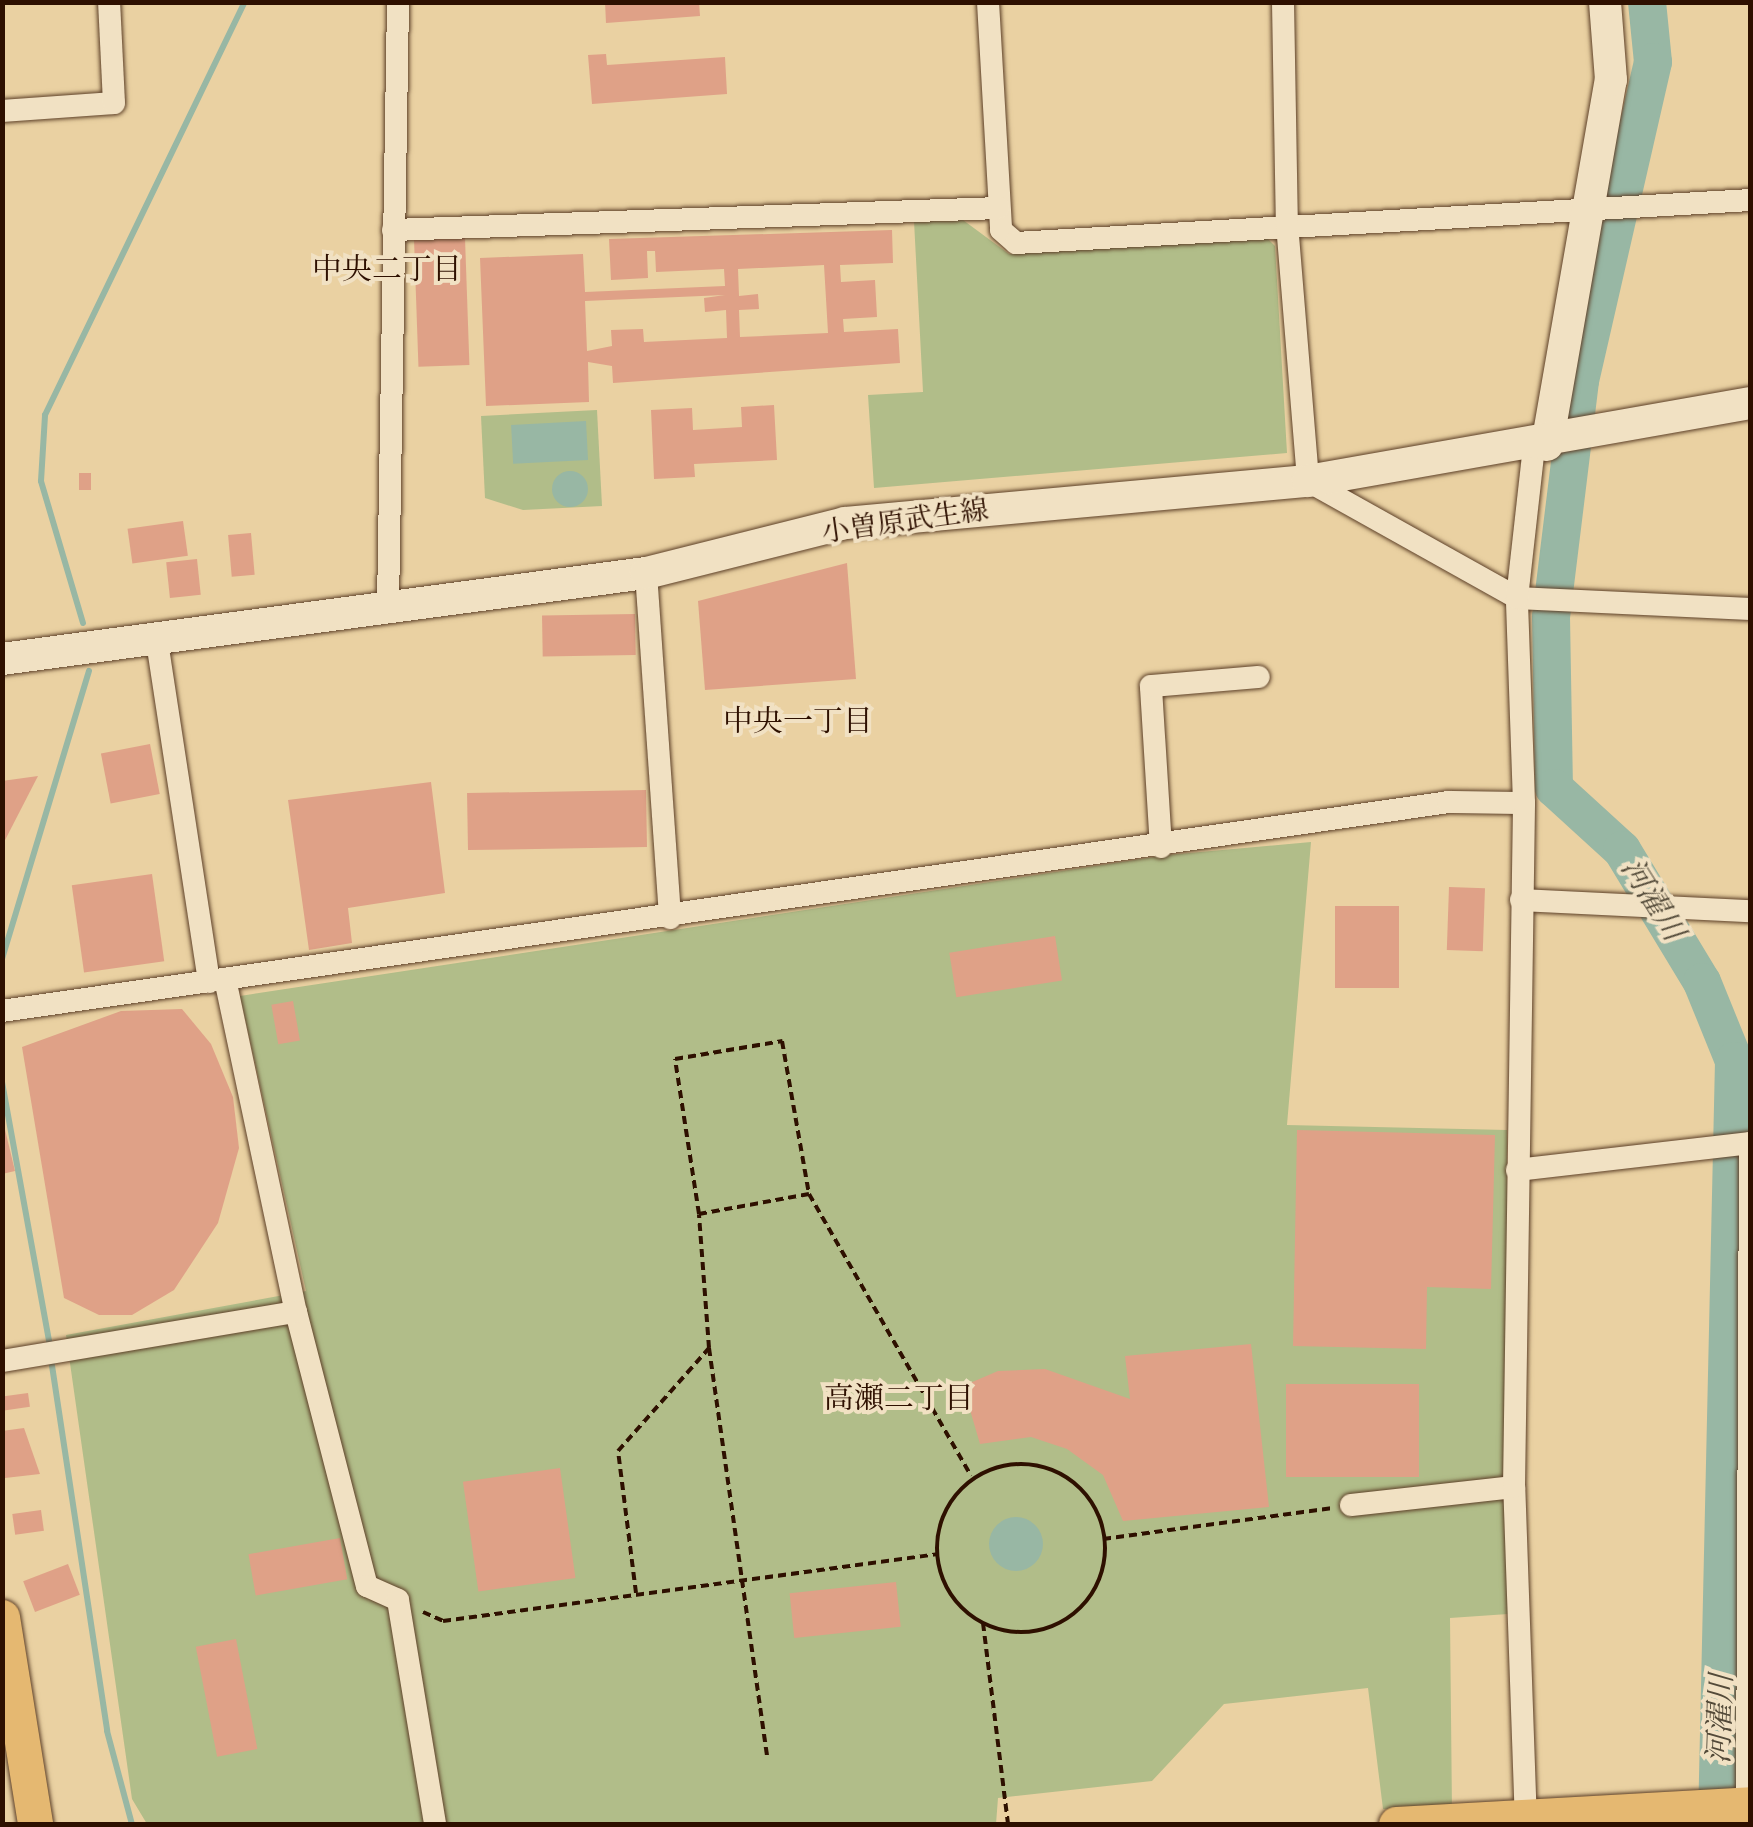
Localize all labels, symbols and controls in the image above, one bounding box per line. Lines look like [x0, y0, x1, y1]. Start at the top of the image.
district label: 中央二丁目 [312, 252, 462, 288]
street label: 小曽原武生線 [819, 493, 991, 549]
district label: 中央一丁目 [723, 704, 873, 740]
water label: 河濯川 [1613, 852, 1691, 948]
district label: 高瀬二丁目 [824, 1381, 974, 1417]
water label: 河濯川 [1701, 1673, 1741, 1765]

